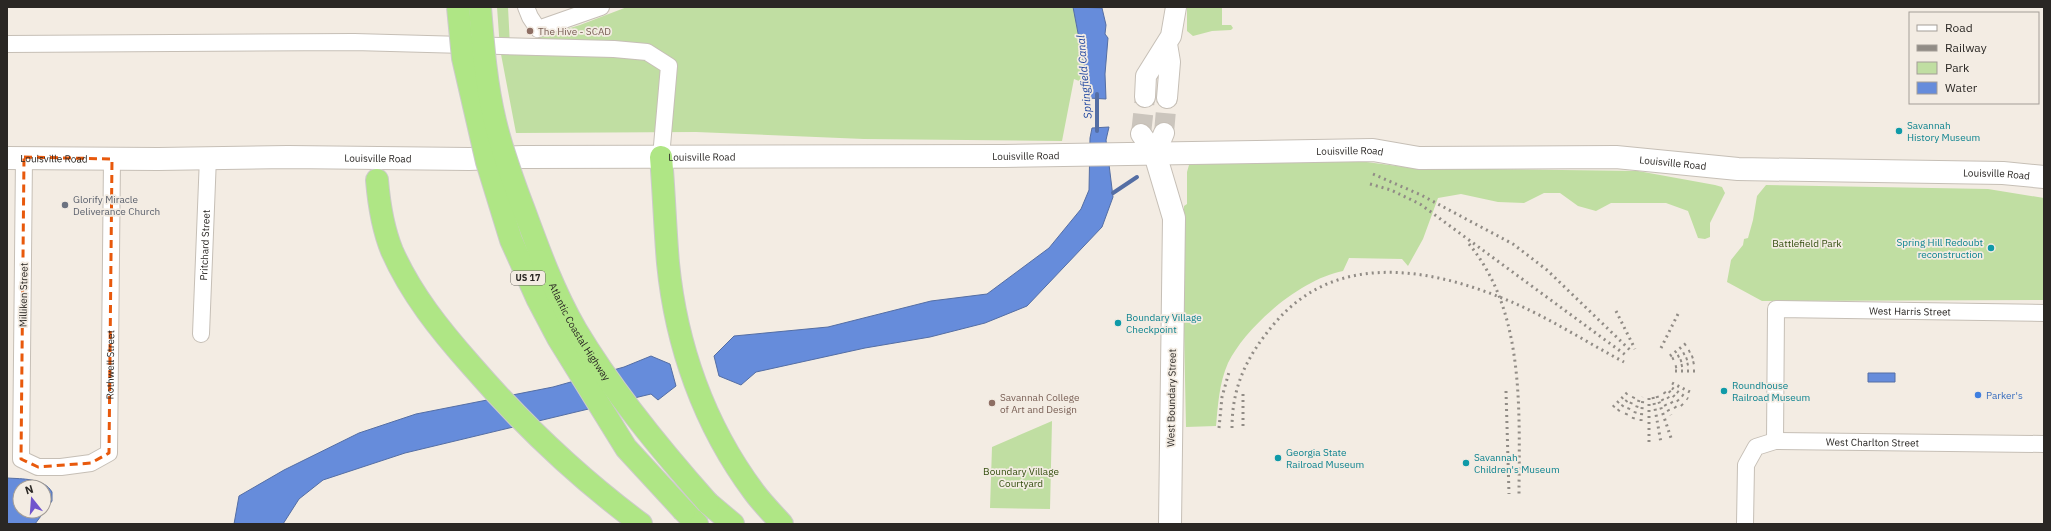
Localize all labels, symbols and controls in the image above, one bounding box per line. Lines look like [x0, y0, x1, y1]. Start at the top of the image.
legend [1909, 12, 2039, 104]
text: Road [1945, 20, 1973, 35]
place label: The Hive - SCAD [538, 25, 611, 38]
marker: The Hive - SCAD [525, 26, 535, 36]
water label: Springfield Canal [1073, 35, 1095, 119]
text: Railway [1945, 40, 1987, 55]
text: Park [1945, 60, 1970, 75]
text: Water [1945, 80, 1978, 95]
place label: Savannah History Museum [1907, 119, 1980, 144]
marker: Savannah History Museum [1894, 126, 1904, 136]
street label: Louisville Road [1316, 144, 1384, 159]
street label: Louisville Road [992, 149, 1060, 163]
street label: Louisville Road [668, 151, 736, 164]
street label: Louisville Road [20, 152, 88, 166]
street label: Louisville Road [344, 152, 412, 165]
street label: Louisville Road [1639, 153, 1707, 173]
street label: Louisville Road [1963, 166, 2031, 183]
place label: Glorify Miracle Deliverance Church [73, 193, 160, 218]
marker: Glorify Miracle Deliverance Church [60, 200, 70, 210]
street label: Pritchard Street [197, 209, 213, 281]
place label: Spring Hill Redoubt reconstruction [1897, 236, 1983, 261]
park label: Battlefield Park [1772, 237, 1842, 250]
marker: Spring Hill Redoubt reconstruction [1986, 243, 1996, 253]
street label: Milliken Street [16, 262, 31, 327]
road number: US 17 [511, 271, 545, 285]
street label: Atlantic Coastal Highway [546, 281, 613, 383]
street label: West Harris Street [1869, 304, 1952, 319]
place label: Boundary Village Checkpoint [1126, 311, 1202, 336]
marker: Boundary Village Checkpoint [1113, 318, 1123, 328]
street label: Rothwell Street [104, 329, 117, 399]
street label: West Boundary Street [1164, 348, 1179, 447]
place label: Roundhouse Railroad Museum [1732, 379, 1810, 404]
marker: Roundhouse Railroad Museum [1719, 386, 1729, 396]
place label: Parker's [1986, 389, 2023, 402]
marker: Parker's [1973, 390, 1983, 400]
place label: Savannah College of Art and Design [1000, 391, 1080, 416]
marker: Savannah College of Art and Design [987, 398, 997, 408]
street label: West Charlton Street [1826, 436, 1920, 450]
place label: Georgia State Railroad Museum [1286, 446, 1364, 471]
place label: Savannah Children's Museum [1474, 451, 1560, 476]
marker: Georgia State Railroad Museum [1273, 453, 1283, 463]
marker: Savannah Children's Museum [1461, 458, 1471, 468]
park label: Boundary Village Courtyard [983, 465, 1059, 490]
north arrow [12, 479, 52, 519]
text: N [23, 482, 35, 497]

